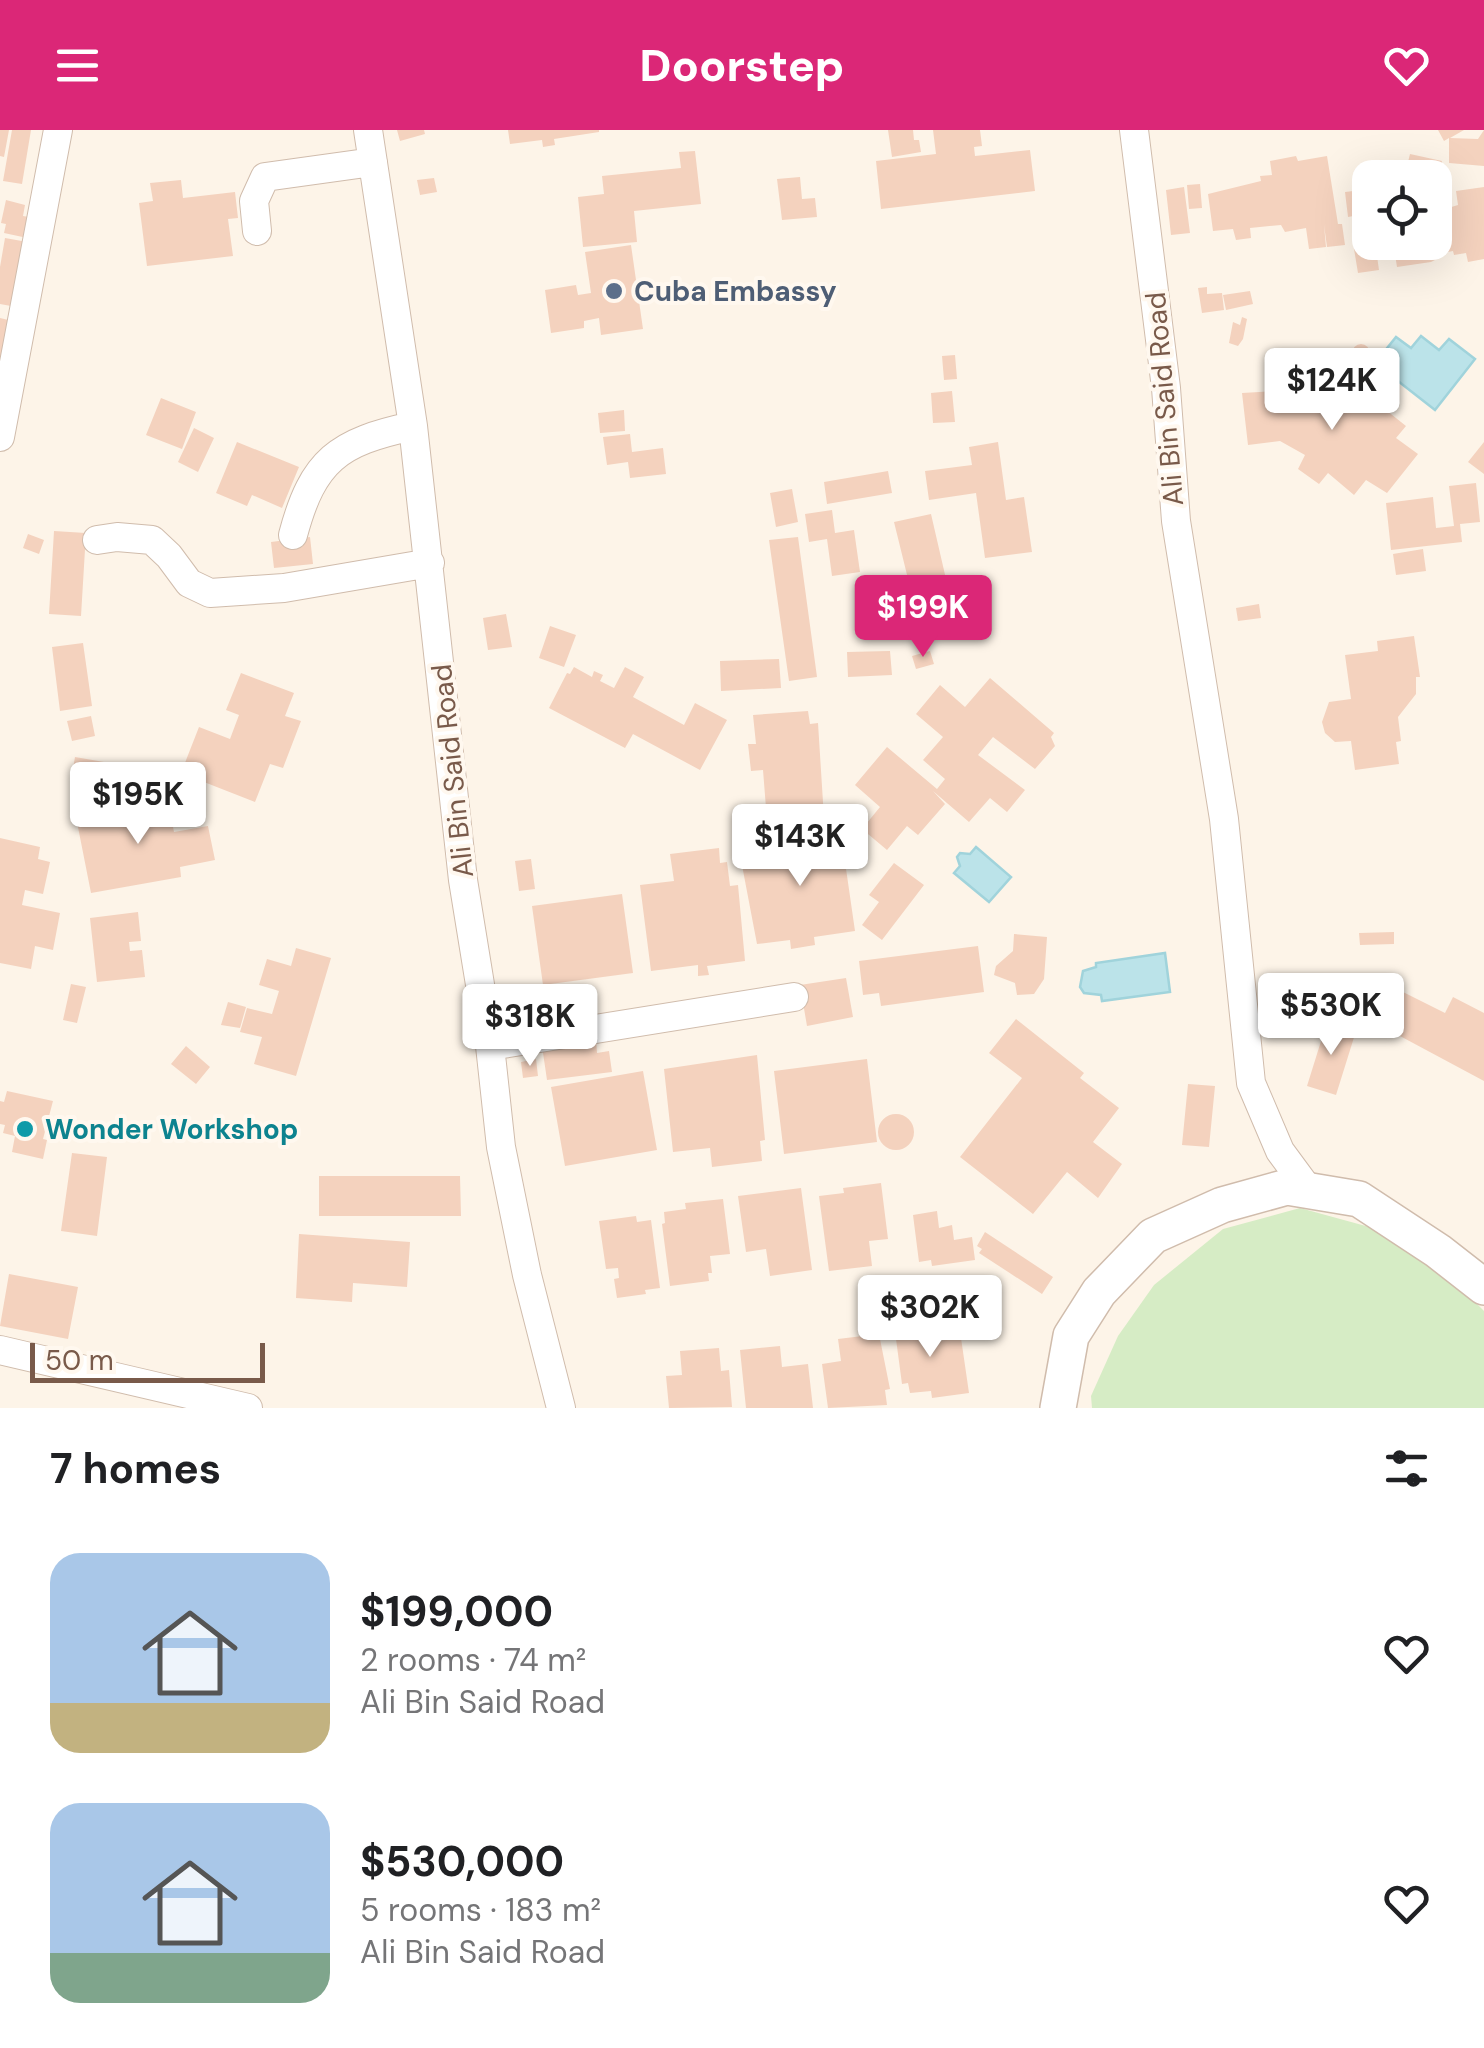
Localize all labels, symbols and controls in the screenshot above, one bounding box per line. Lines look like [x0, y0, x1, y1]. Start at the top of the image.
text: Doorstep [640, 36, 844, 95]
icon: menu [50, 38, 105, 93]
icon: heart [1379, 38, 1434, 93]
map controls [1352, 160, 1452, 260]
button: locate [1352, 160, 1452, 260]
place label: Cuba Embassy [634, 273, 837, 310]
marker: Cuba Embassy [603, 280, 625, 302]
street label: Ali Bin Said Road [1137, 290, 1192, 507]
pin: $124K [1262, 348, 1402, 433]
text: $124K [1287, 359, 1377, 401]
pin: $199K [853, 575, 993, 660]
text: $199K [877, 586, 969, 628]
street label: Ali Bin Said Road [423, 662, 482, 880]
pin: $195K [68, 762, 208, 847]
text: $195K [92, 773, 184, 815]
pin: $143K [730, 804, 870, 889]
text: $143K [754, 815, 846, 857]
pin: $530K [1261, 973, 1401, 1058]
pin: $318K [460, 984, 600, 1069]
text: $530K [1280, 984, 1382, 1026]
text: $318K [484, 995, 576, 1037]
place label: Wonder Workshop [45, 1111, 298, 1148]
marker: Wonder Workshop [14, 1118, 36, 1140]
pin: $302K [860, 1275, 1000, 1360]
text: $302K [880, 1286, 980, 1328]
scale bar [30, 1338, 265, 1382]
text: 50 m [45, 1342, 114, 1379]
text: 7 homes [50, 1441, 221, 1496]
icon: filters [1379, 1441, 1434, 1496]
text: $199,000 [360, 1584, 553, 1639]
icon: home [130, 1593, 250, 1713]
icon: heart [1379, 1626, 1434, 1681]
text: 2 rooms · 74 m² [360, 1639, 586, 1681]
text: Ali Bin Said Road [360, 1681, 605, 1723]
text: $530,000 [360, 1834, 564, 1889]
icon: home [130, 1843, 250, 1963]
icon: heart [1379, 1876, 1434, 1931]
text: 5 rooms · 183 m² [360, 1889, 601, 1931]
text: Ali Bin Said Road [360, 1931, 605, 1973]

